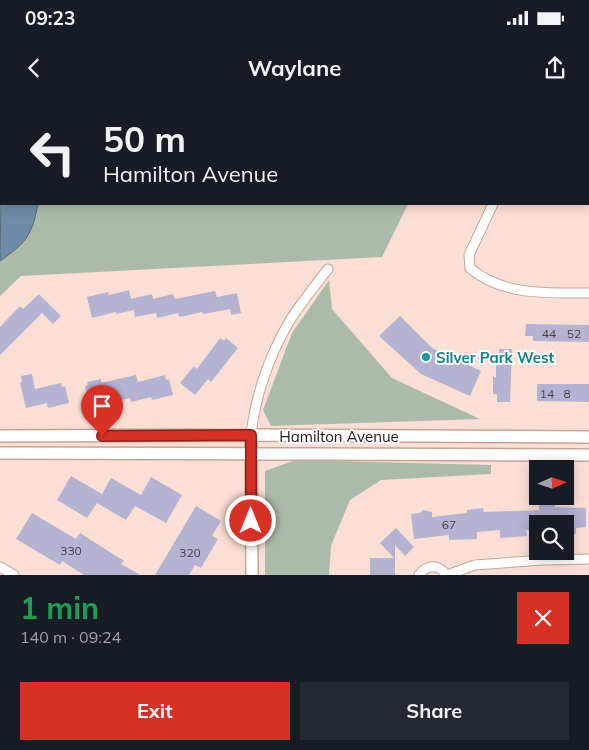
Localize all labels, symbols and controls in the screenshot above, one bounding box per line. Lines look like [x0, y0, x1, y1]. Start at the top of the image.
text: 09:23 [25, 6, 75, 30]
icon: back [20, 54, 48, 82]
text: Waylane [248, 54, 341, 82]
icon: share [541, 54, 569, 82]
text: 50 m [103, 117, 186, 161]
icon: left [20, 120, 85, 185]
text: Hamilton Avenue [103, 160, 278, 188]
house number: 44 [542, 326, 556, 341]
house number: 52 [567, 326, 581, 341]
place label: Silver Park West [436, 348, 555, 367]
marker: Silver Park West [420, 351, 432, 363]
pin [81, 385, 123, 436]
house number: 14 [540, 386, 554, 401]
house number: 8 [563, 386, 571, 401]
icon: arrive [88, 392, 116, 420]
street label: Hamilton Avenue [279, 427, 399, 446]
north arrow [529, 460, 574, 505]
map controls [529, 460, 574, 560]
position arrow [224, 494, 276, 546]
button: search [529, 515, 574, 560]
house number: 67 [442, 517, 456, 532]
house number: 330 [60, 543, 82, 558]
house number: 320 [179, 545, 201, 560]
text: 1 min [20, 589, 99, 627]
button: close [517, 592, 569, 644]
text: 140 m · 09:24 [20, 627, 121, 647]
button: Exit [20, 682, 290, 740]
button: Share [300, 682, 569, 740]

